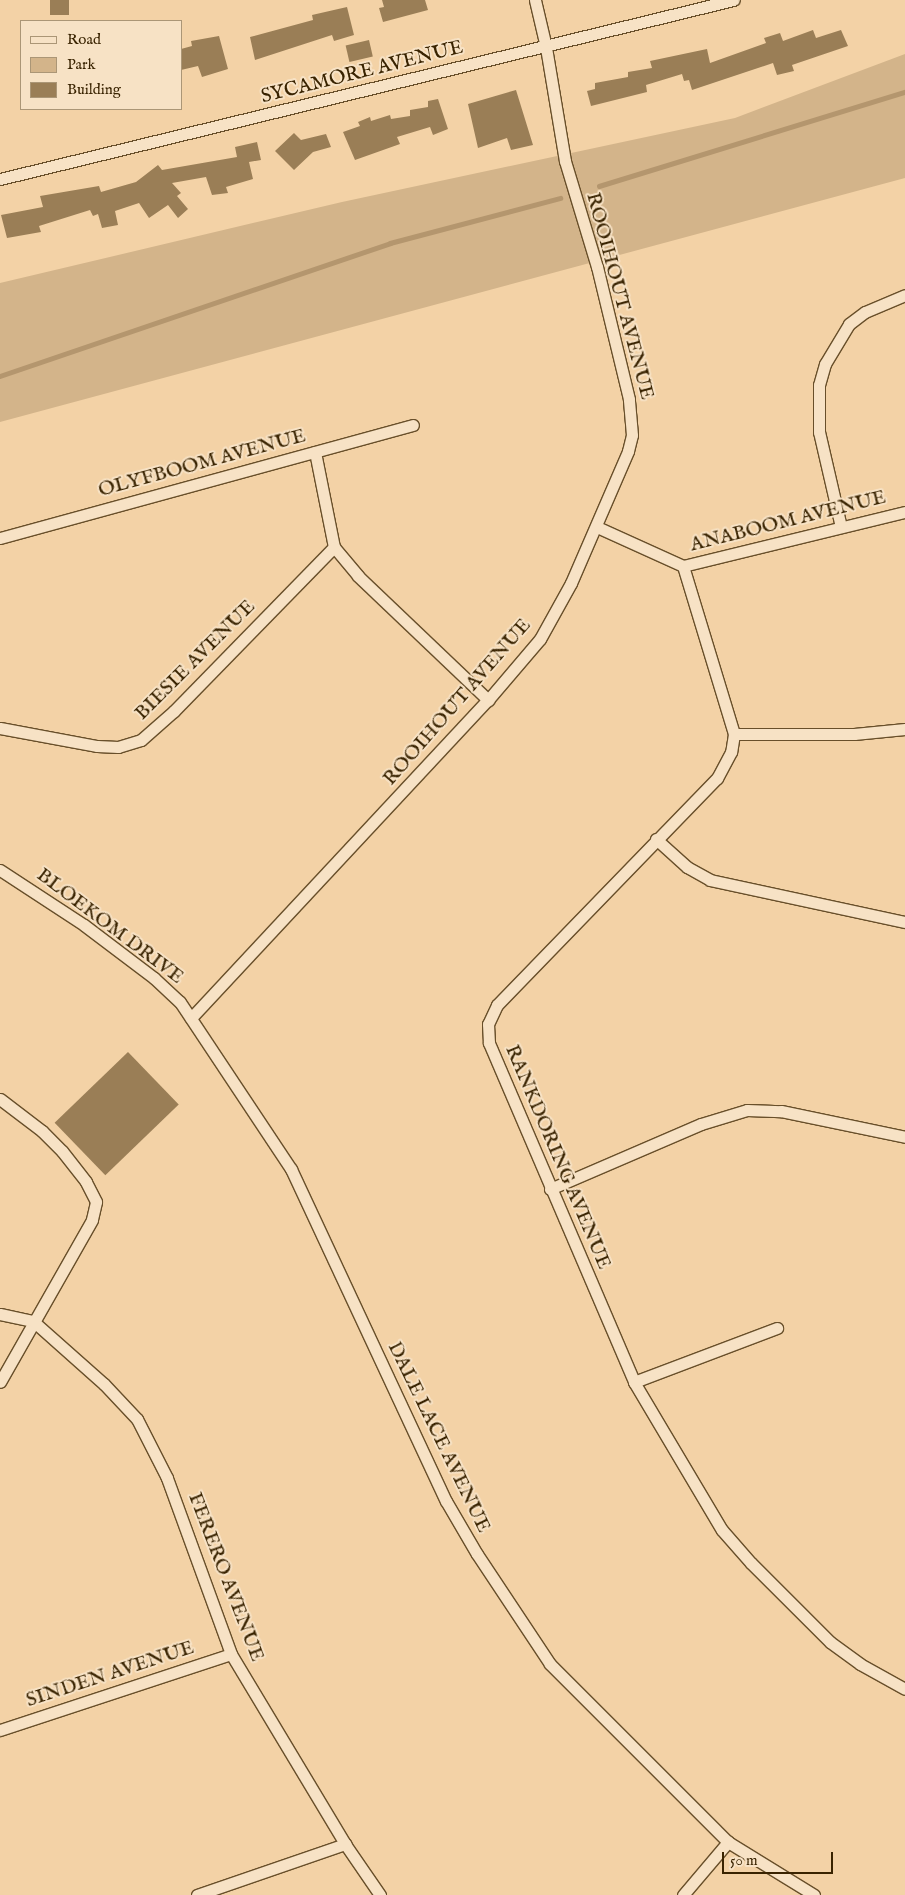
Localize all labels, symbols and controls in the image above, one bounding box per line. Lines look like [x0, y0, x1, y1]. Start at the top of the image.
legend [20, 20, 182, 110]
text: Road [67, 30, 101, 49]
street label: SYCAMORE AVENUE [258, 35, 466, 109]
text: Park [67, 55, 96, 74]
text: Building [67, 80, 121, 99]
street label: ROOIHOUT AVENUE [581, 190, 659, 402]
street label: OLYFBOOM AVENUE [96, 424, 308, 502]
street label: ANABOOM AVENUE [688, 485, 888, 557]
street label: BIESIE AVENUE [130, 595, 260, 725]
street label: ROOIHOUT AVENUE [378, 614, 536, 790]
street label: BLOEKOM DRIVE [32, 863, 188, 989]
street label: RANKDORING AVENUE [500, 1041, 616, 1273]
street label: DALE LACE AVENUE [382, 1338, 496, 1536]
street label: FERERO AVENUE [183, 1489, 269, 1665]
street label: SINDEN AVENUE [23, 1636, 197, 1712]
scale bar [725, 1842, 836, 1874]
text: 50 m [730, 1851, 758, 1870]

